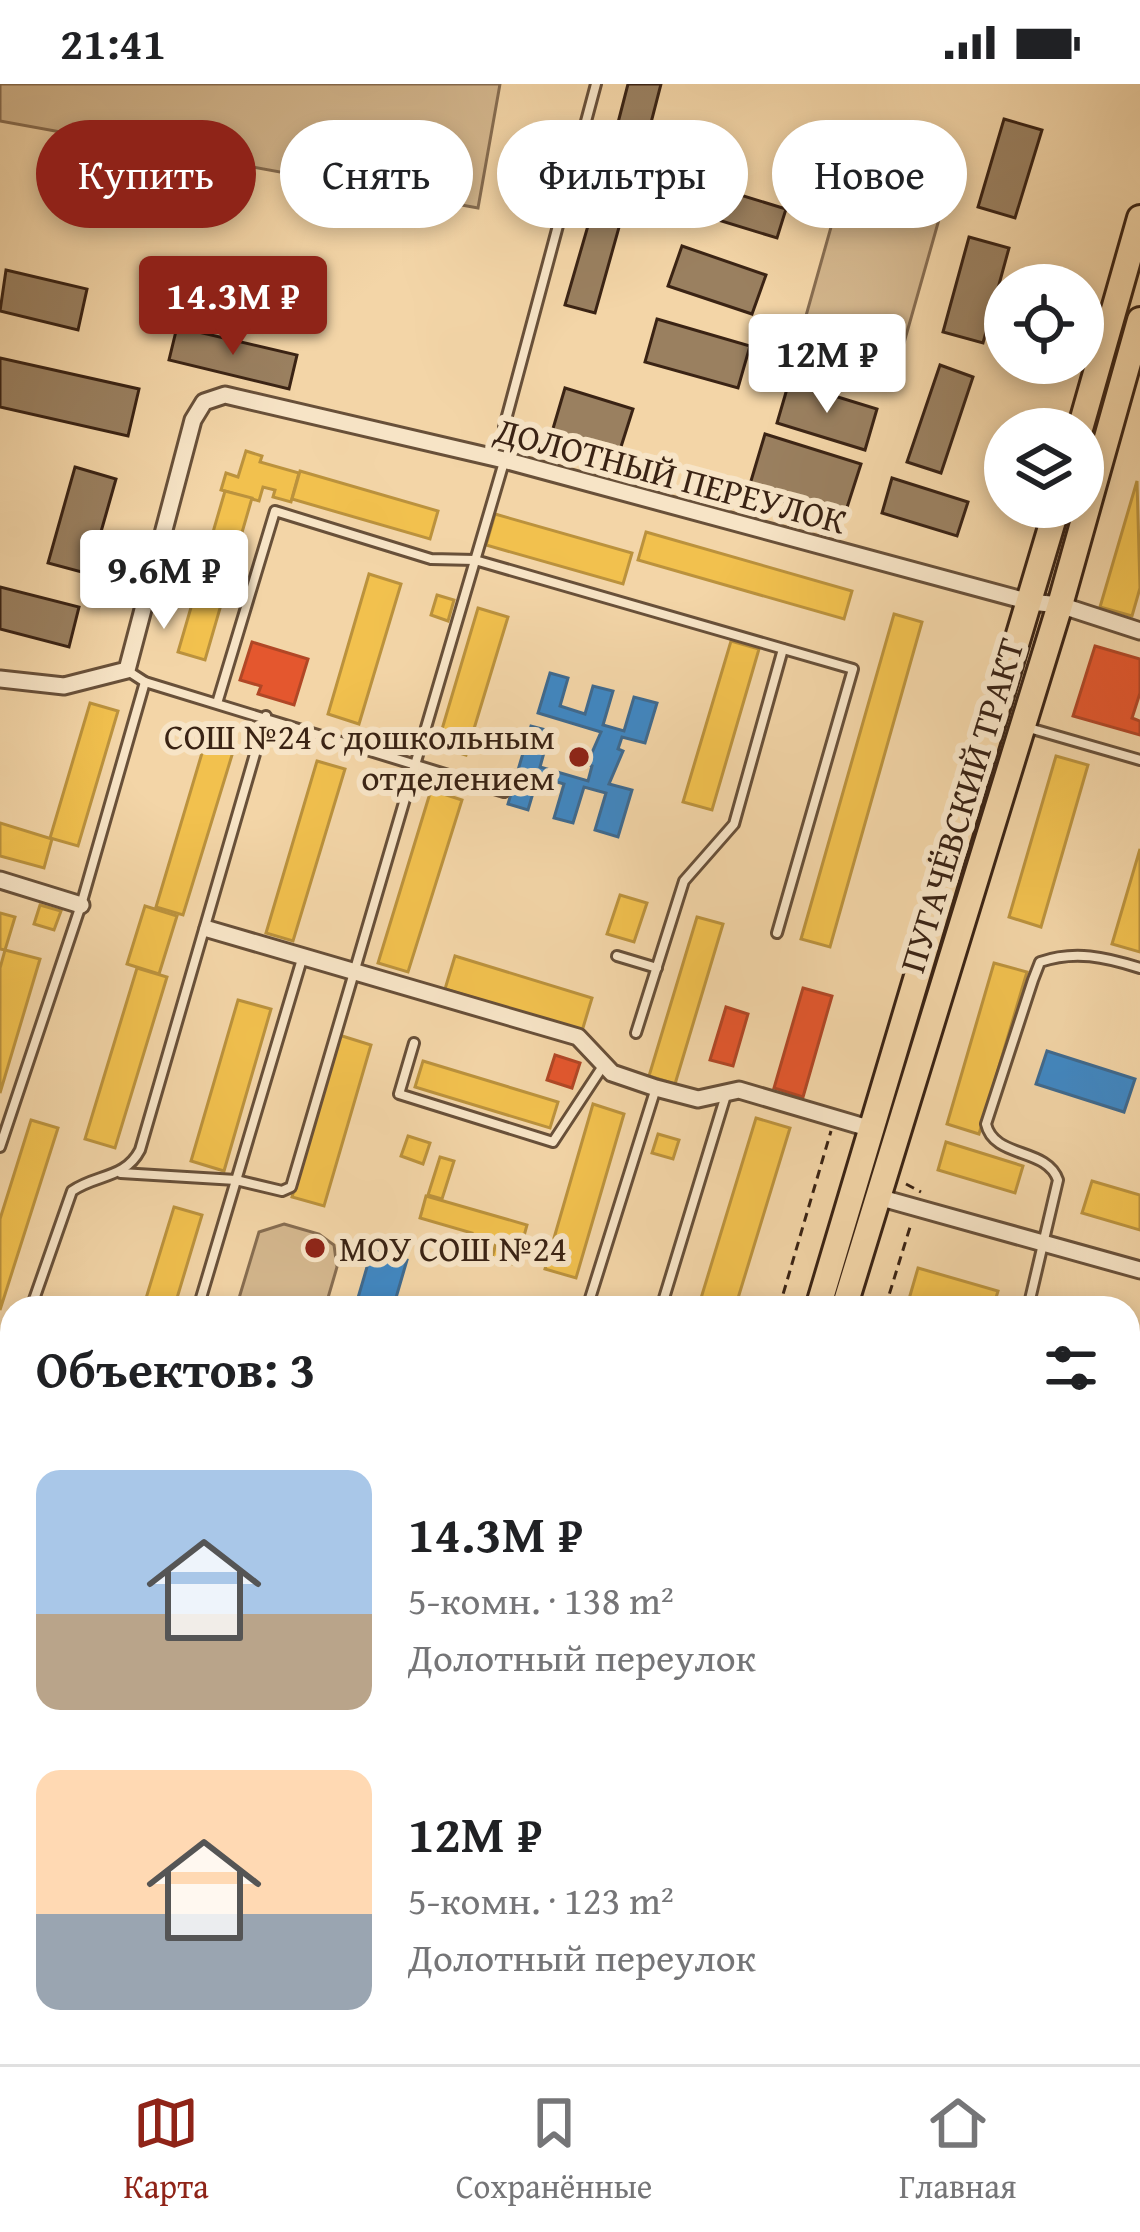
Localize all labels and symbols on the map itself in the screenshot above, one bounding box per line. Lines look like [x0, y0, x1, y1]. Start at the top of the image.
pin: 14.3M ₽ [122, 256, 344, 358]
pin: 12M ₽ [743, 314, 911, 416]
street label: ДОЛОТНЫЙ ПЕРЕУЛОК [489, 402, 853, 547]
pin: 9.6M ₽ [66, 530, 262, 632]
street label: ПУГАЧЁВСКИЙ ТРАКТ [884, 631, 1037, 978]
place label: СОШ №24 с дошкольным отделением [164, 709, 555, 803]
marker: СОШ №24 с дошкольным отделением [566, 744, 592, 770]
place label: МОУ СОШ №24 [339, 1221, 567, 1274]
marker: МОУ СОШ №24 [302, 1235, 328, 1261]

